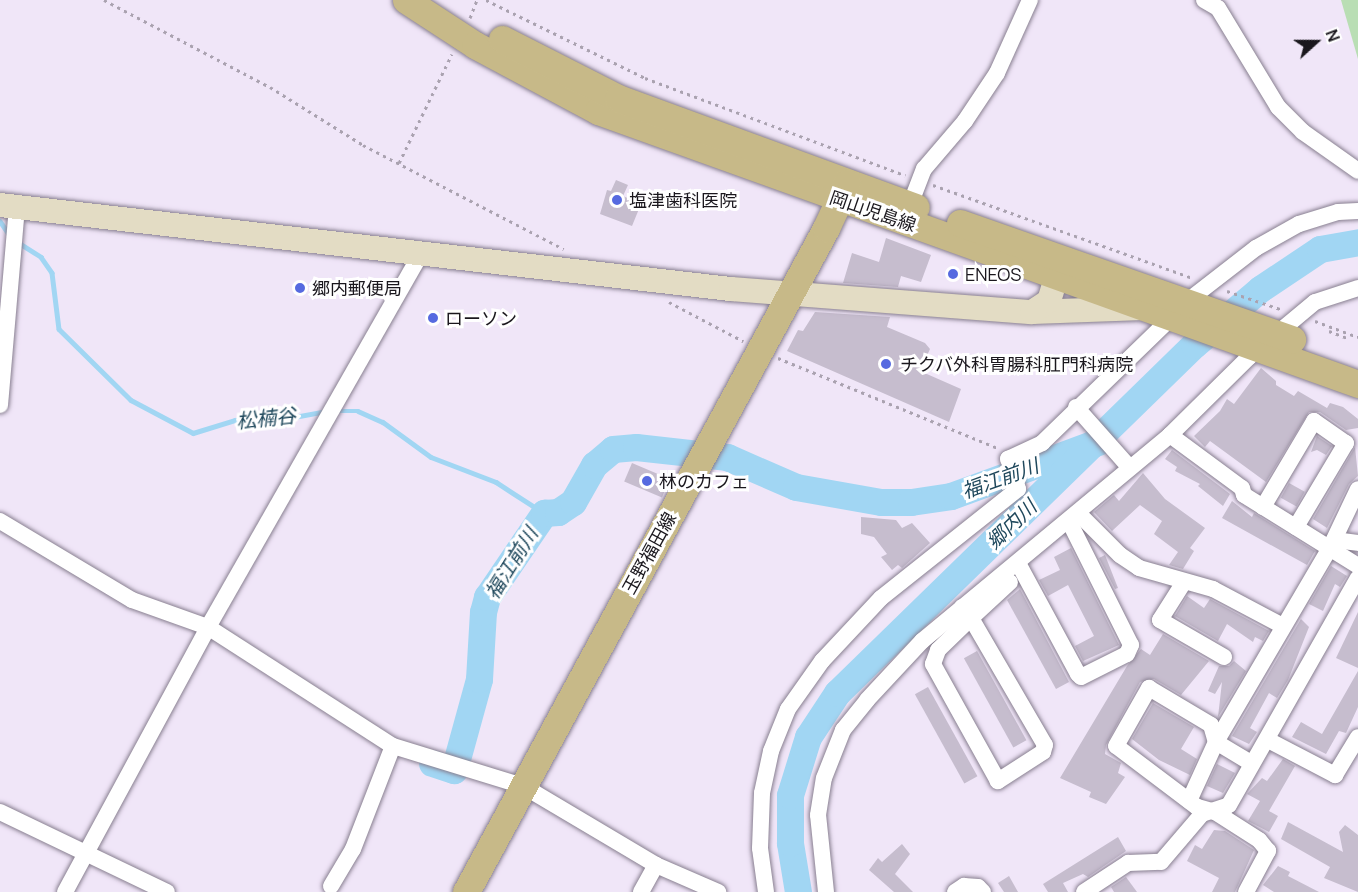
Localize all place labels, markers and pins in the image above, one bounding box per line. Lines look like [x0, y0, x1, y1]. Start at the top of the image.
place label: 塩津歯科医院 [629, 189, 737, 211]
marker: 塩津歯科医院 [610, 193, 624, 207]
place label: ENEOS [965, 263, 1021, 285]
marker: ENEOS [946, 267, 960, 281]
place label: 郷内郵便局 [312, 277, 402, 299]
marker: 郷内郵便局 [293, 281, 307, 295]
place label: ローソン [445, 307, 517, 329]
marker: ローソン [426, 311, 440, 325]
place label: チクバ外科胃腸科肛門科病院 [900, 353, 1134, 375]
marker: チクバ外科胃腸科肛門科病院 [877, 355, 895, 373]
place label: 林のカフェ [659, 470, 749, 492]
marker: 林のカフェ [640, 474, 654, 488]

